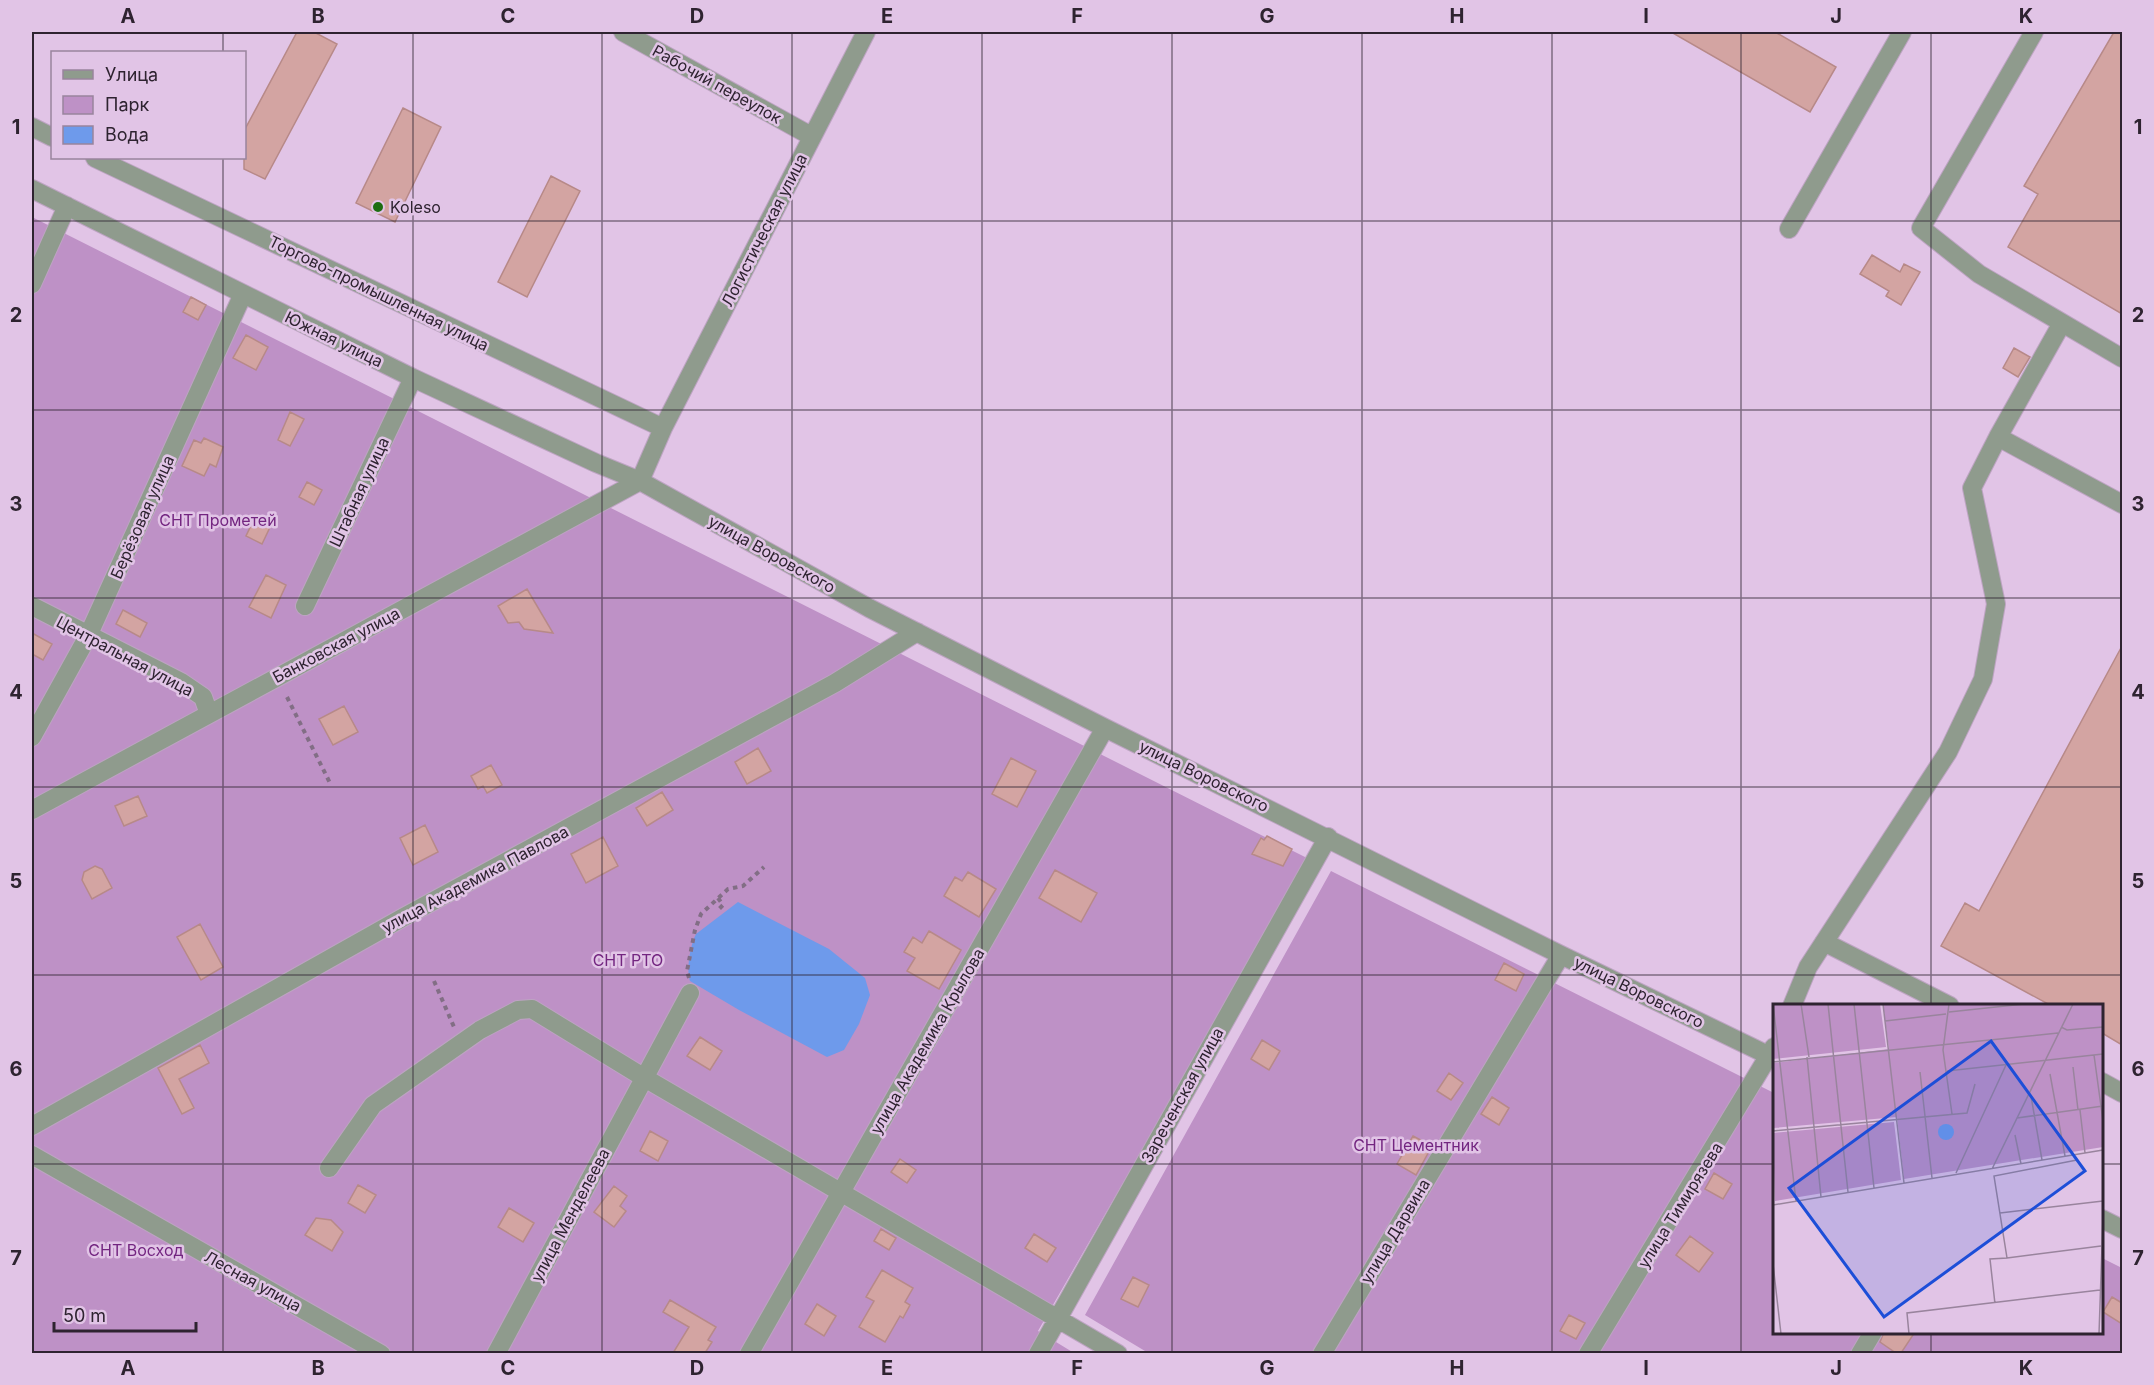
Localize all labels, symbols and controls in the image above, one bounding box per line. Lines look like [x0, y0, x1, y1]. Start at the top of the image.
text: A [121, 4, 136, 28]
text: B [311, 4, 325, 28]
text: C [501, 4, 515, 28]
text: D [690, 4, 704, 28]
text: E [881, 4, 893, 28]
text: F [1071, 4, 1083, 28]
text: G [1259, 4, 1275, 28]
text: H [1450, 4, 1464, 28]
text: I [1643, 4, 1649, 28]
text: J [1830, 4, 1842, 28]
text: K [2019, 4, 2033, 28]
street label: Рабочий переулок [649, 40, 785, 128]
legend [51, 51, 246, 159]
text: Улица [105, 64, 158, 85]
text: Парк [105, 94, 150, 115]
text: 1 [12, 115, 20, 139]
text: 1 [2134, 115, 2142, 139]
text: Вода [105, 124, 149, 145]
street label: Логистическая улица [717, 150, 811, 310]
place label: Koleso [390, 197, 441, 217]
marker: Koleso [371, 200, 385, 214]
street label: Торгово-промышленная улица [266, 231, 492, 355]
text: 2 [10, 303, 22, 327]
text: 2 [2132, 303, 2144, 327]
street label: Южная улица [282, 307, 386, 371]
street label: Штабная улица [325, 434, 393, 550]
street label: Берёзовая улица [106, 452, 178, 582]
text: 3 [10, 492, 22, 516]
text: 3 [2132, 492, 2144, 516]
park label: СНТ Прометей [159, 510, 277, 530]
street label: улица Воровского [705, 511, 839, 597]
street label: Банковская улица [269, 603, 403, 687]
street label: Центральная улица [53, 611, 197, 701]
text: 4 [9, 680, 23, 704]
text: 4 [2131, 680, 2145, 704]
street label: улица Воровского [1136, 736, 1272, 816]
street label: улица Академика Павлова [378, 821, 572, 937]
text: 5 [10, 869, 22, 893]
text: 5 [2132, 869, 2144, 893]
street label: улица Академика Крылова [866, 945, 988, 1137]
park label: СНТ РТО [593, 950, 663, 970]
street label: улица Воровского [1571, 952, 1707, 1032]
inset map [1773, 1004, 2103, 1334]
street label: Зареченская улица [1136, 1024, 1228, 1166]
text: 6 [10, 1057, 23, 1081]
text: 6 [2132, 1057, 2145, 1081]
park label: СНТ Цементник [1353, 1135, 1479, 1155]
street label: улица Тимирязева [1633, 1138, 1727, 1272]
street label: улица Менделеева [526, 1145, 614, 1285]
street label: улица Дарвина [1356, 1175, 1434, 1287]
park label: СНТ Восход [88, 1240, 184, 1260]
text: 7 [10, 1246, 22, 1270]
street label: Лесная улица [201, 1246, 305, 1316]
text: 7 [2132, 1246, 2144, 1270]
scale bar [54, 1295, 196, 1333]
text: 50 m [63, 1305, 106, 1326]
text: A [121, 1356, 136, 1380]
text: B [311, 1356, 325, 1380]
text: C [501, 1356, 515, 1380]
text: D [690, 1356, 704, 1380]
text: E [881, 1356, 893, 1380]
text: F [1071, 1356, 1083, 1380]
text: G [1259, 1356, 1275, 1380]
text: H [1450, 1356, 1464, 1380]
text: I [1643, 1356, 1649, 1380]
text: J [1830, 1356, 1842, 1380]
text: K [2019, 1356, 2033, 1380]

